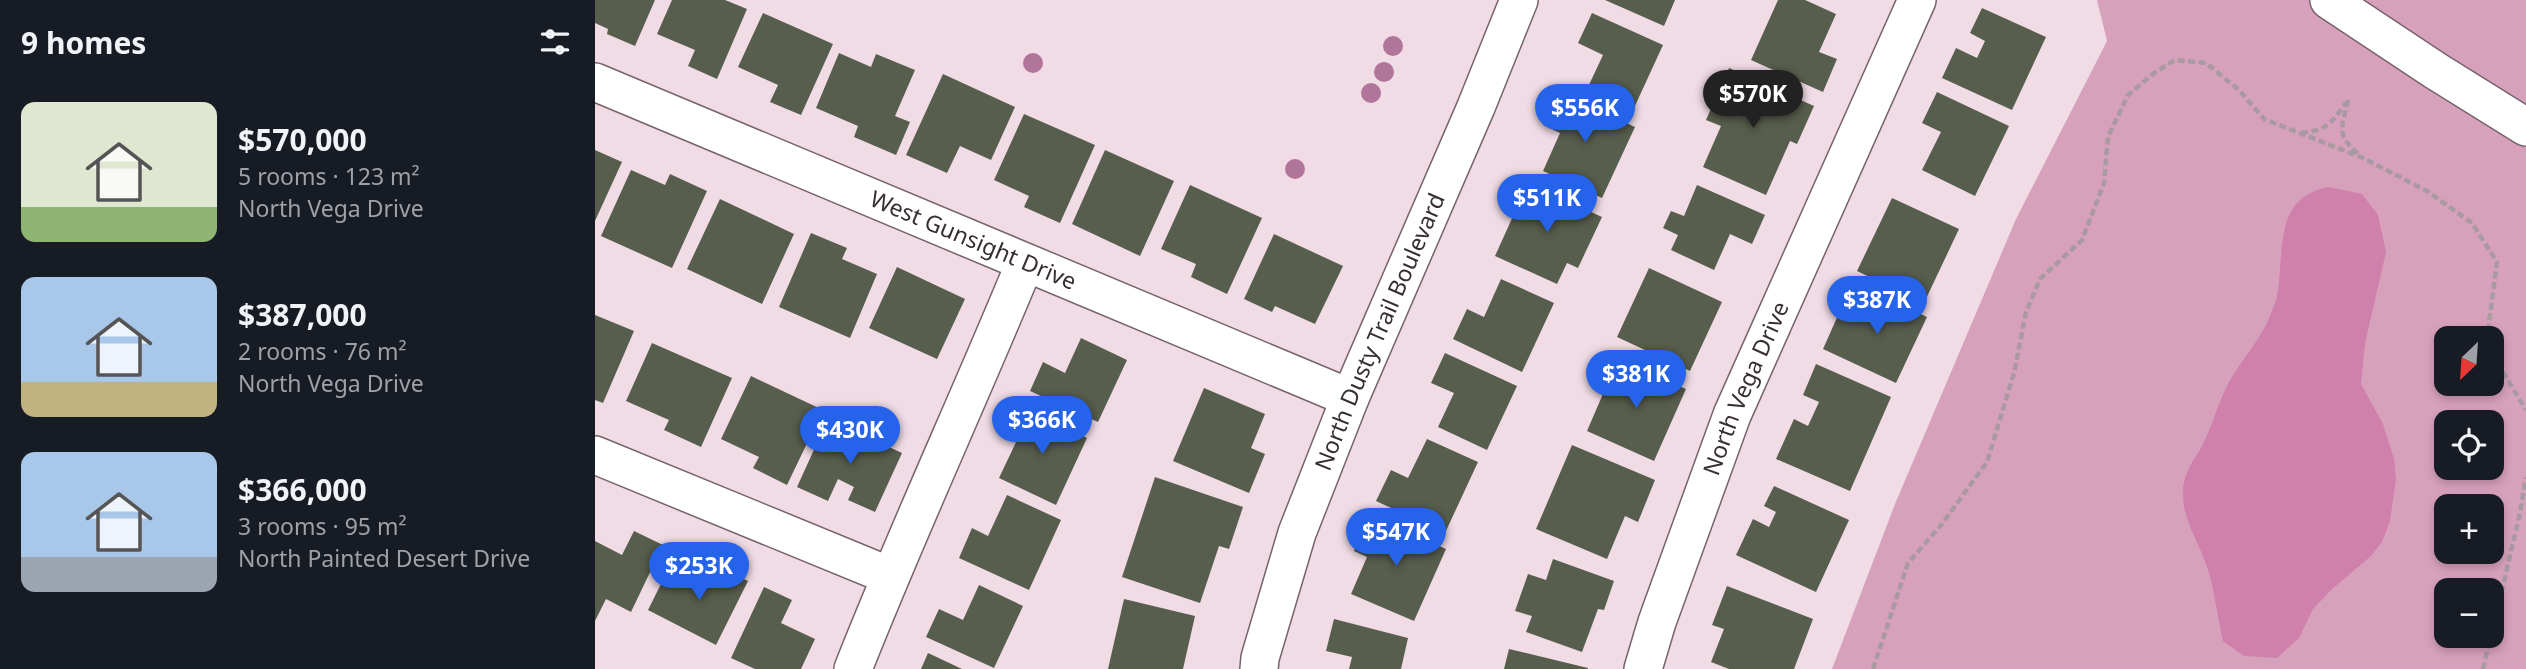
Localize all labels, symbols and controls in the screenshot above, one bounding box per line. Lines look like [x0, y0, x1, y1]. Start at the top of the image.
text: 9 homes [21, 22, 146, 63]
icon: filters [536, 23, 574, 61]
pin: $570K [1704, 71, 1802, 130]
text: $570K [1719, 77, 1787, 109]
pin: $556K [1536, 85, 1634, 144]
text: $556K [1551, 91, 1619, 123]
text: $570,000 [238, 119, 367, 160]
icon: home [77, 130, 161, 214]
text: 5 rooms · 123 m² [238, 160, 420, 192]
pin: $511K [1498, 174, 1596, 234]
text: $511K [1513, 181, 1581, 213]
street label: West Gunsight Drive [865, 182, 1082, 297]
street label: North Dusty Trail Boulevard [1306, 188, 1452, 475]
text: North Vega Drive [238, 192, 424, 224]
pin: $387K [1828, 276, 1926, 336]
text: $387K [1843, 283, 1911, 315]
text: $387,000 [238, 294, 367, 335]
street label: North Vega Drive [1695, 296, 1796, 479]
icon: home [77, 305, 161, 389]
north arrow [2434, 326, 2504, 396]
map controls [2434, 326, 2504, 648]
text: 2 rooms · 76 m² [238, 335, 407, 367]
pin: $381K [1587, 350, 1685, 410]
text: $381K [1602, 357, 1670, 389]
text: North Vega Drive [238, 367, 424, 399]
pin: $366K [993, 396, 1091, 456]
text: $366K [1008, 403, 1076, 435]
pin: $430K [801, 406, 899, 466]
button: locate [2434, 410, 2504, 480]
text: $430K [816, 413, 884, 445]
text: $366,000 [238, 469, 367, 510]
icon: home [77, 480, 161, 564]
button: + [2434, 494, 2504, 564]
pin: $547K [1347, 508, 1445, 568]
text: 3 rooms · 95 m² [238, 510, 407, 542]
text: $547K [1362, 515, 1430, 547]
text: North Painted Desert Drive [238, 542, 530, 574]
pin: $253K [650, 542, 748, 602]
text: $253K [665, 549, 733, 581]
button: − [2434, 578, 2504, 648]

